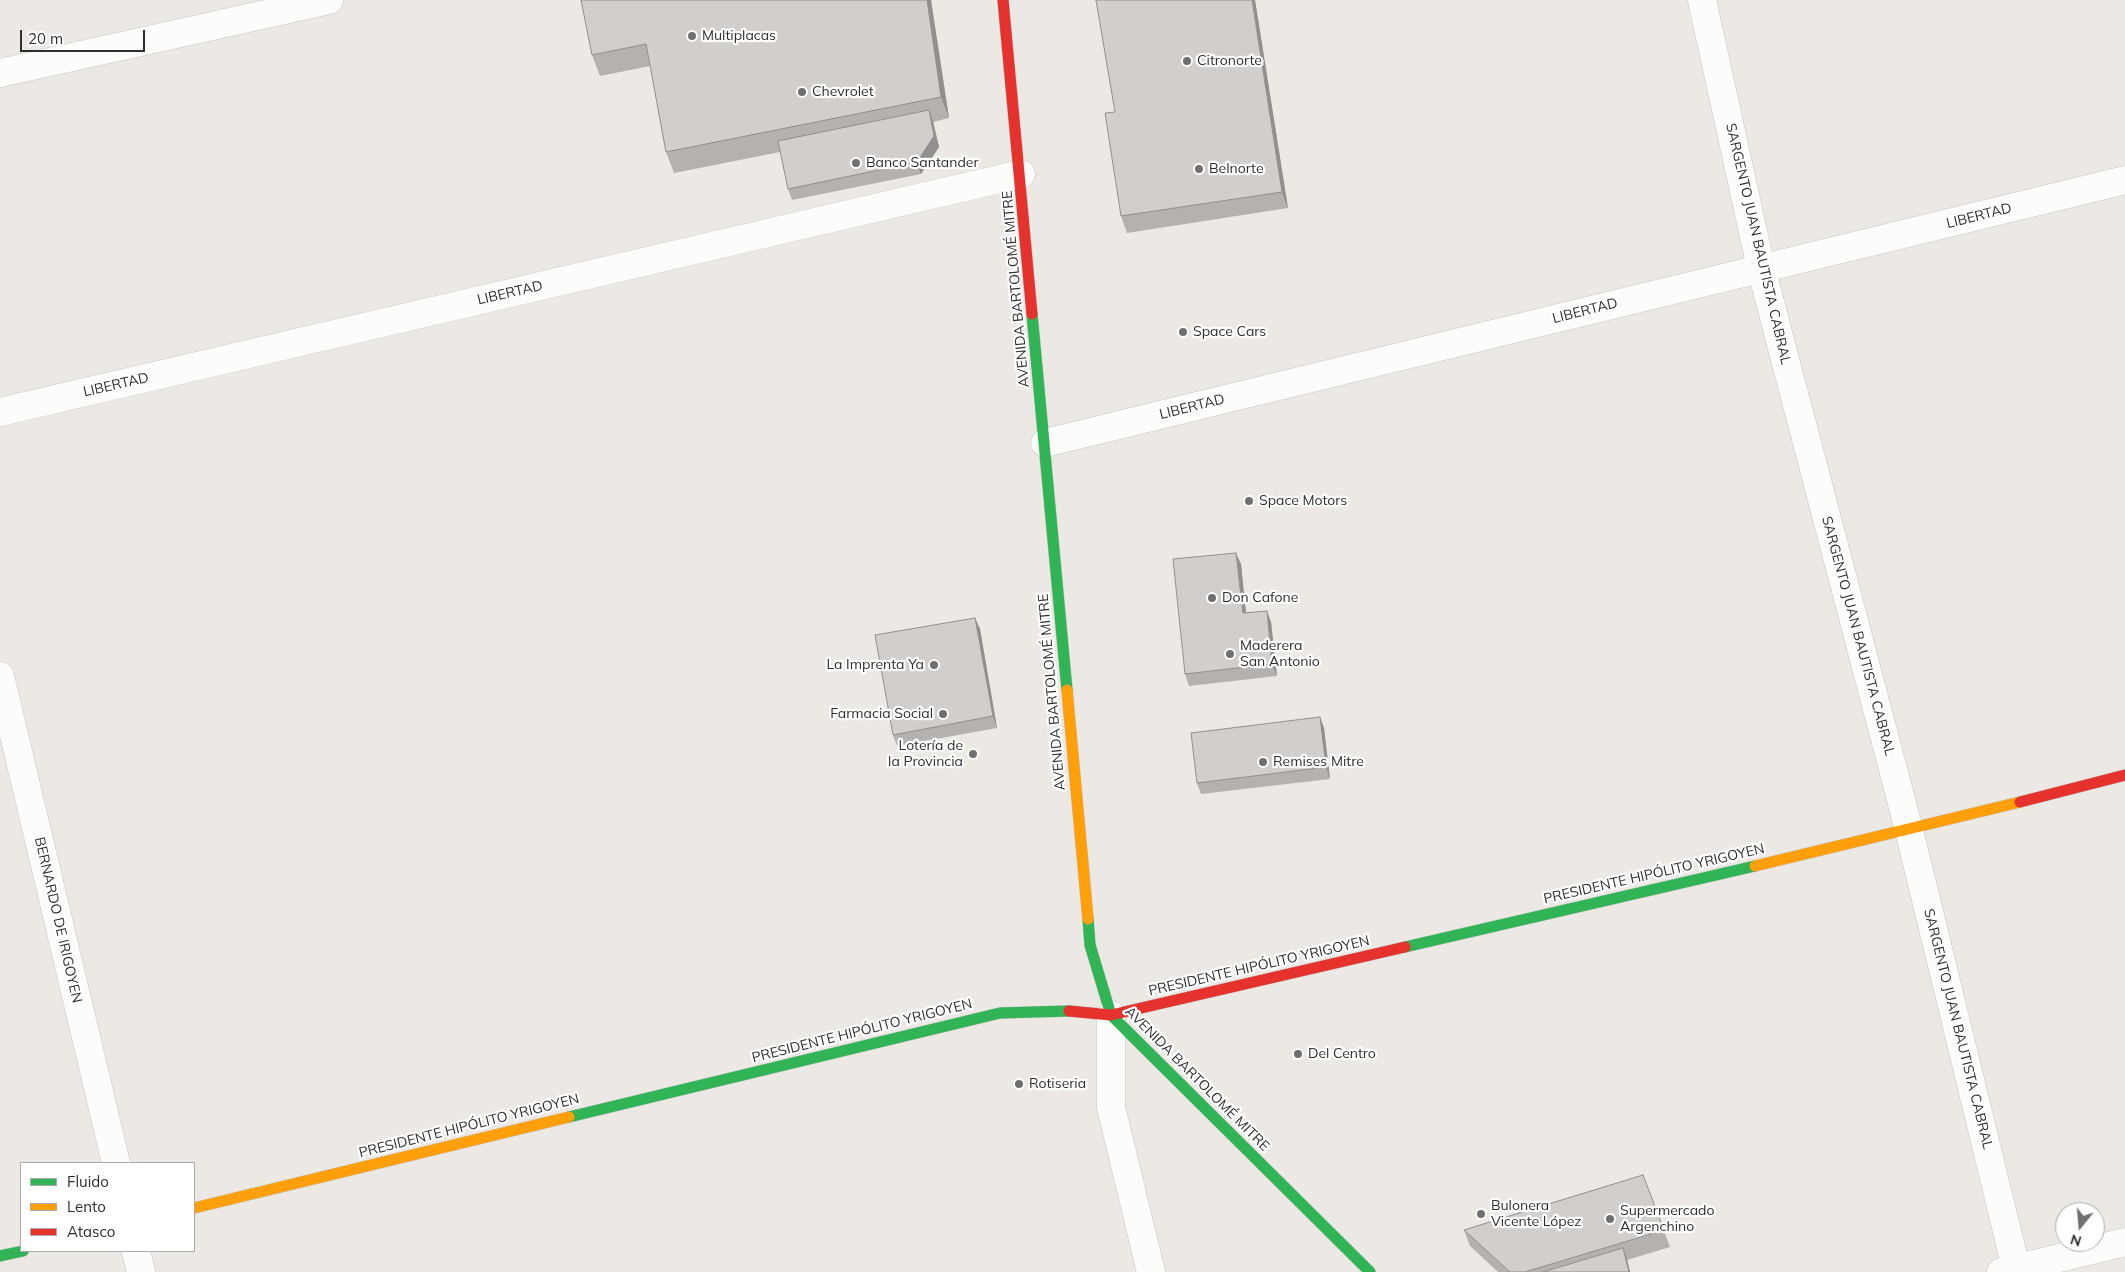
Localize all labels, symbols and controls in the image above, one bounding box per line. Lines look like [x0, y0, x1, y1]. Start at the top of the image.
scale bar [22, 20, 148, 52]
place label: Multiplacas [702, 28, 776, 44]
text: 20 m [28, 29, 63, 48]
marker: Multiplacas [686, 30, 698, 42]
place label: Citronorte [1197, 53, 1262, 69]
marker: Citronorte [1181, 55, 1193, 67]
place label: Chevrolet [812, 84, 874, 100]
marker: Chevrolet [796, 86, 808, 98]
street label: SARGENTO JUAN BAUTISTA CABRAL [1722, 122, 1794, 366]
place label: Banco Santander [866, 155, 978, 171]
marker: Banco Santander [850, 157, 862, 169]
place label: Belnorte [1209, 161, 1264, 177]
marker: Belnorte [1193, 163, 1205, 175]
street label: AVENIDA BARTOLOMÉ MITRE [999, 190, 1033, 388]
street label: LIBERTAD [1945, 200, 2013, 232]
street label: LIBERTAD [476, 277, 544, 309]
street label: LIBERTAD [1551, 295, 1619, 327]
place label: Space Cars [1193, 324, 1266, 340]
marker: Space Cars [1177, 326, 1189, 338]
street label: LIBERTAD [82, 369, 150, 401]
street label: LIBERTAD [1158, 391, 1226, 423]
place label: Space Motors [1259, 493, 1347, 509]
marker: Space Motors [1243, 495, 1255, 507]
street label: SARGENTO JUAN BAUTISTA CABRAL [1818, 514, 1898, 758]
place label: Don Cafone [1222, 590, 1298, 606]
marker: Don Cafone [1206, 592, 1218, 604]
street label: AVENIDA BARTOLOMÉ MITRE [1035, 593, 1069, 791]
place label: Maderera San Antonio [1240, 638, 1320, 670]
marker: Maderera San Antonio [1224, 648, 1236, 660]
place label: La Imprenta Ya [826, 657, 924, 673]
marker: La Imprenta Ya [928, 659, 940, 671]
place label: Farmacia Social [830, 706, 933, 722]
marker: Farmacia Social [937, 708, 949, 720]
place label: Lotería de la Provincia [888, 738, 963, 770]
marker: Lotería de la Provincia [967, 748, 979, 760]
place label: Remises Mitre [1273, 754, 1364, 770]
marker: Remises Mitre [1257, 756, 1269, 768]
street label: BERNARDO DE IRIGOYEN [31, 835, 85, 1005]
street label: PRESIDENTE HIPÓLITO YRIGOYEN [1542, 840, 1766, 908]
street label: SARGENTO JUAN BAUTISTA CABRAL [1920, 907, 1996, 1151]
street label: PRESIDENTE HIPÓLITO YRIGOYEN [1147, 932, 1371, 1000]
street label: PRESIDENTE HIPÓLITO YRIGOYEN [750, 995, 974, 1067]
street label: AVENIDA BARTOLOMÉ MITRE [1121, 1003, 1273, 1155]
place label: Del Centro [1308, 1046, 1376, 1062]
marker: Del Centro [1292, 1048, 1304, 1060]
place label: Rotiseria [1029, 1076, 1086, 1092]
marker: Rotiseria [1013, 1078, 1025, 1090]
street label: PRESIDENTE HIPÓLITO YRIGOYEN [357, 1090, 581, 1162]
legend [20, 1162, 195, 1252]
text: Fluido [67, 1172, 109, 1191]
text: Lento [67, 1197, 106, 1216]
place label: Bulonera Vicente López [1491, 1198, 1582, 1230]
north arrow [2055, 1202, 2105, 1252]
place label: Supermercado Argenchino [1620, 1203, 1714, 1236]
marker: Bulonera Vicente López [1475, 1208, 1487, 1220]
marker: Supermercado Argenchino [1604, 1213, 1616, 1225]
text: Atasco [67, 1222, 115, 1241]
text: N [2068, 1230, 2084, 1251]

